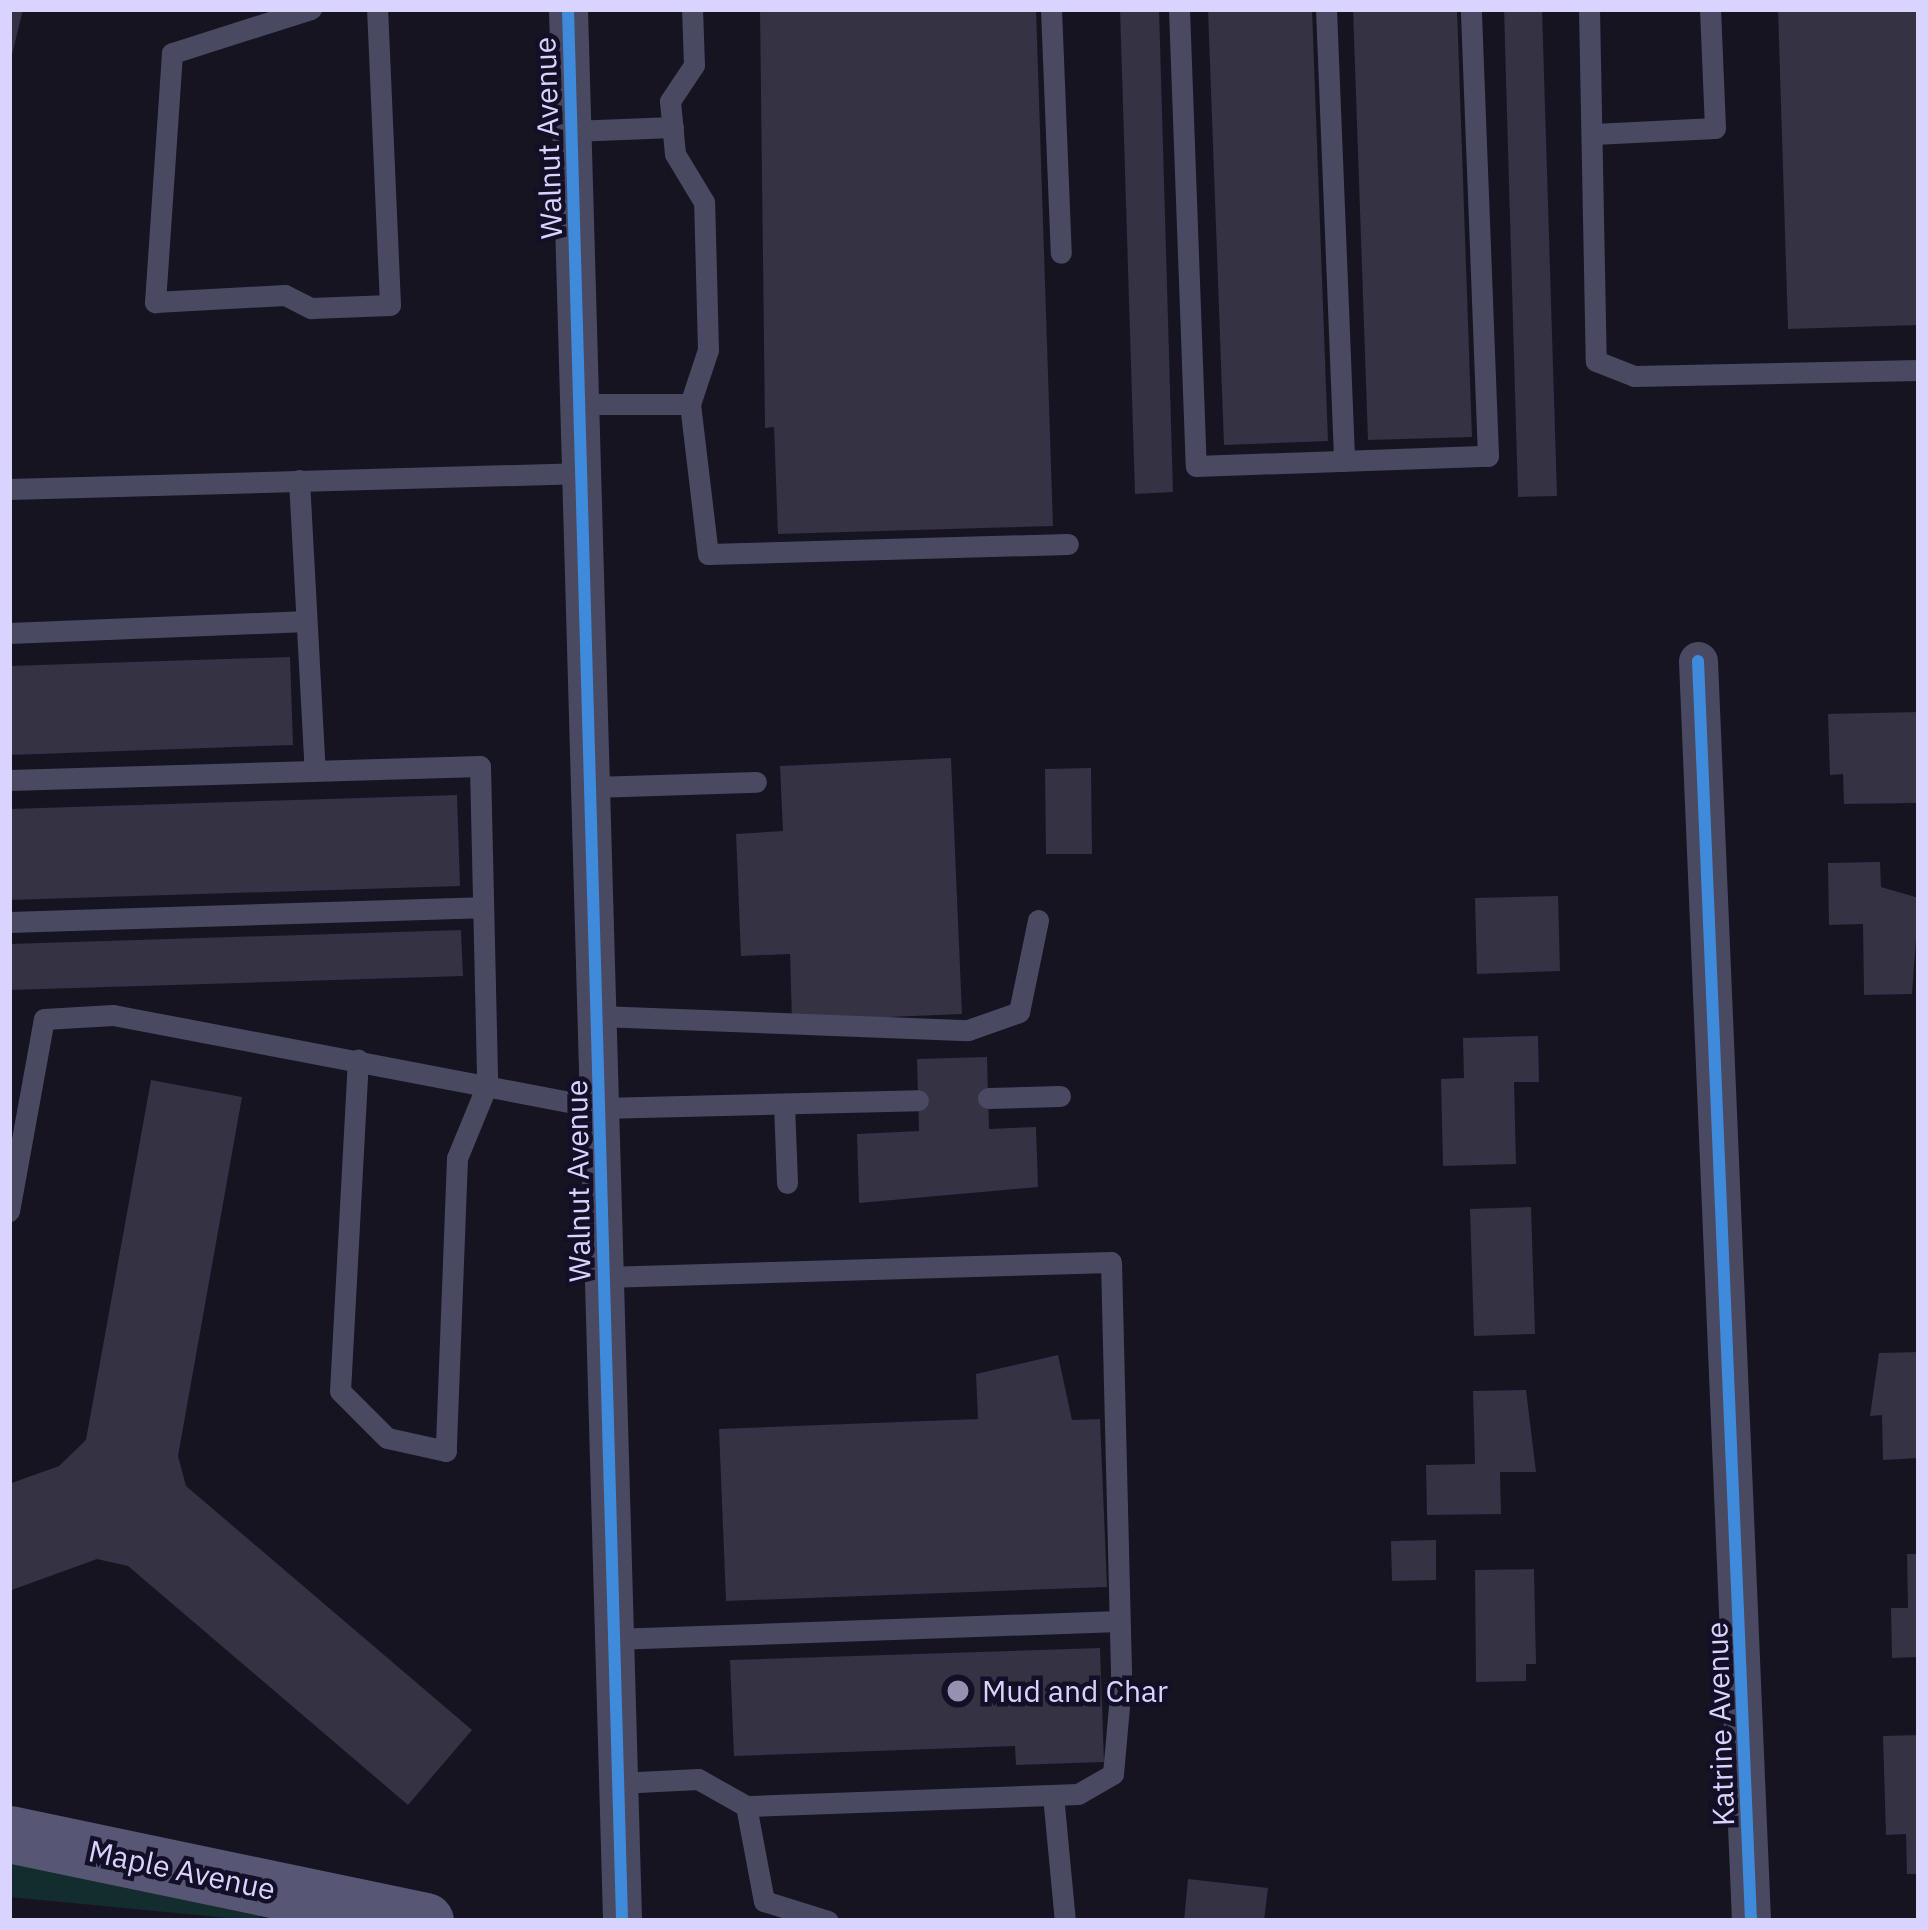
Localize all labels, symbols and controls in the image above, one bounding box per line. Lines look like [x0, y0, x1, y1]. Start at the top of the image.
street label: Walnut Avenue [526, 36, 570, 240]
street label: Walnut Avenue [558, 1079, 598, 1283]
street label: Katrine Avenue [1698, 1621, 1742, 1827]
place label: Mud and Char [982, 1673, 1168, 1709]
marker: Mud and Char [945, 1678, 971, 1704]
street label: Maple Avenue [85, 1833, 279, 1907]

